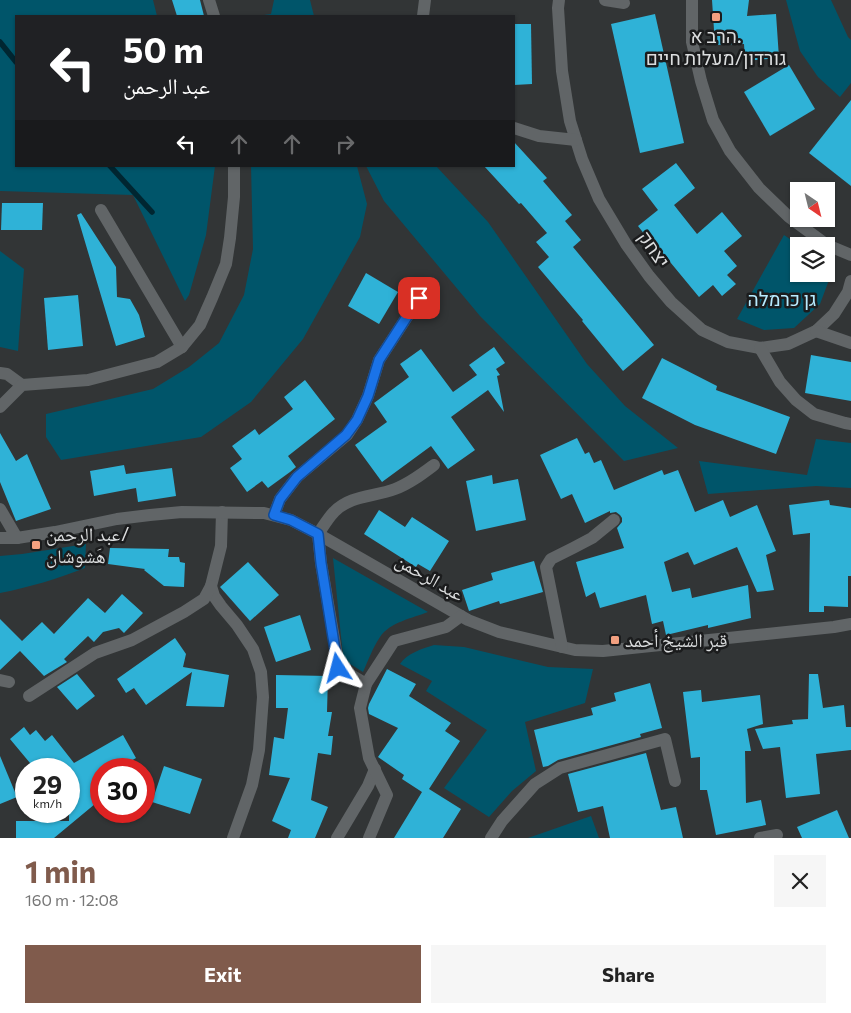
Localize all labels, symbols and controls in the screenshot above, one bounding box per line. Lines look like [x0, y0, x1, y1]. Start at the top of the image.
marker: הרב א. גורדון/מעלות חיים [710, 11, 722, 23]
place label: הרב א. גורדון/מעלות חיים [646, 24, 786, 69]
text: 50 m [123, 27, 204, 70]
icon: left [40, 35, 105, 100]
text: عبد الرحمن [123, 72, 210, 99]
icon: left [172, 130, 200, 158]
icon: ahead [225, 130, 253, 158]
icon: ahead [278, 130, 306, 158]
icon: right [331, 130, 359, 158]
north arrow [790, 182, 835, 228]
map controls [790, 182, 835, 282]
street label: יצחק [634, 226, 675, 271]
button: layers [790, 237, 835, 282]
pin [398, 277, 440, 319]
icon: arrive [405, 284, 433, 312]
park label: גן כרמלה [748, 287, 816, 310]
place label: عبد الرحمن/ هَشوشان [46, 522, 130, 568]
marker: عبد الرحمن/ هَشوشان [30, 539, 42, 551]
street label: عبد الرحمن [391, 548, 469, 606]
place label: قبر الشيخ أحمد [625, 628, 728, 653]
marker: قبر الشيخ أحمد [609, 634, 621, 646]
position arrow [311, 641, 363, 693]
speed limit sign: 30 [90, 758, 155, 823]
text: 29 [33, 769, 62, 799]
text: km/h [33, 796, 62, 810]
text: 1 min [25, 852, 96, 889]
button: close [774, 855, 826, 907]
text: 160 m · 12:08 [25, 890, 119, 909]
button: Exit [25, 945, 421, 1003]
button: Share [431, 945, 826, 1003]

